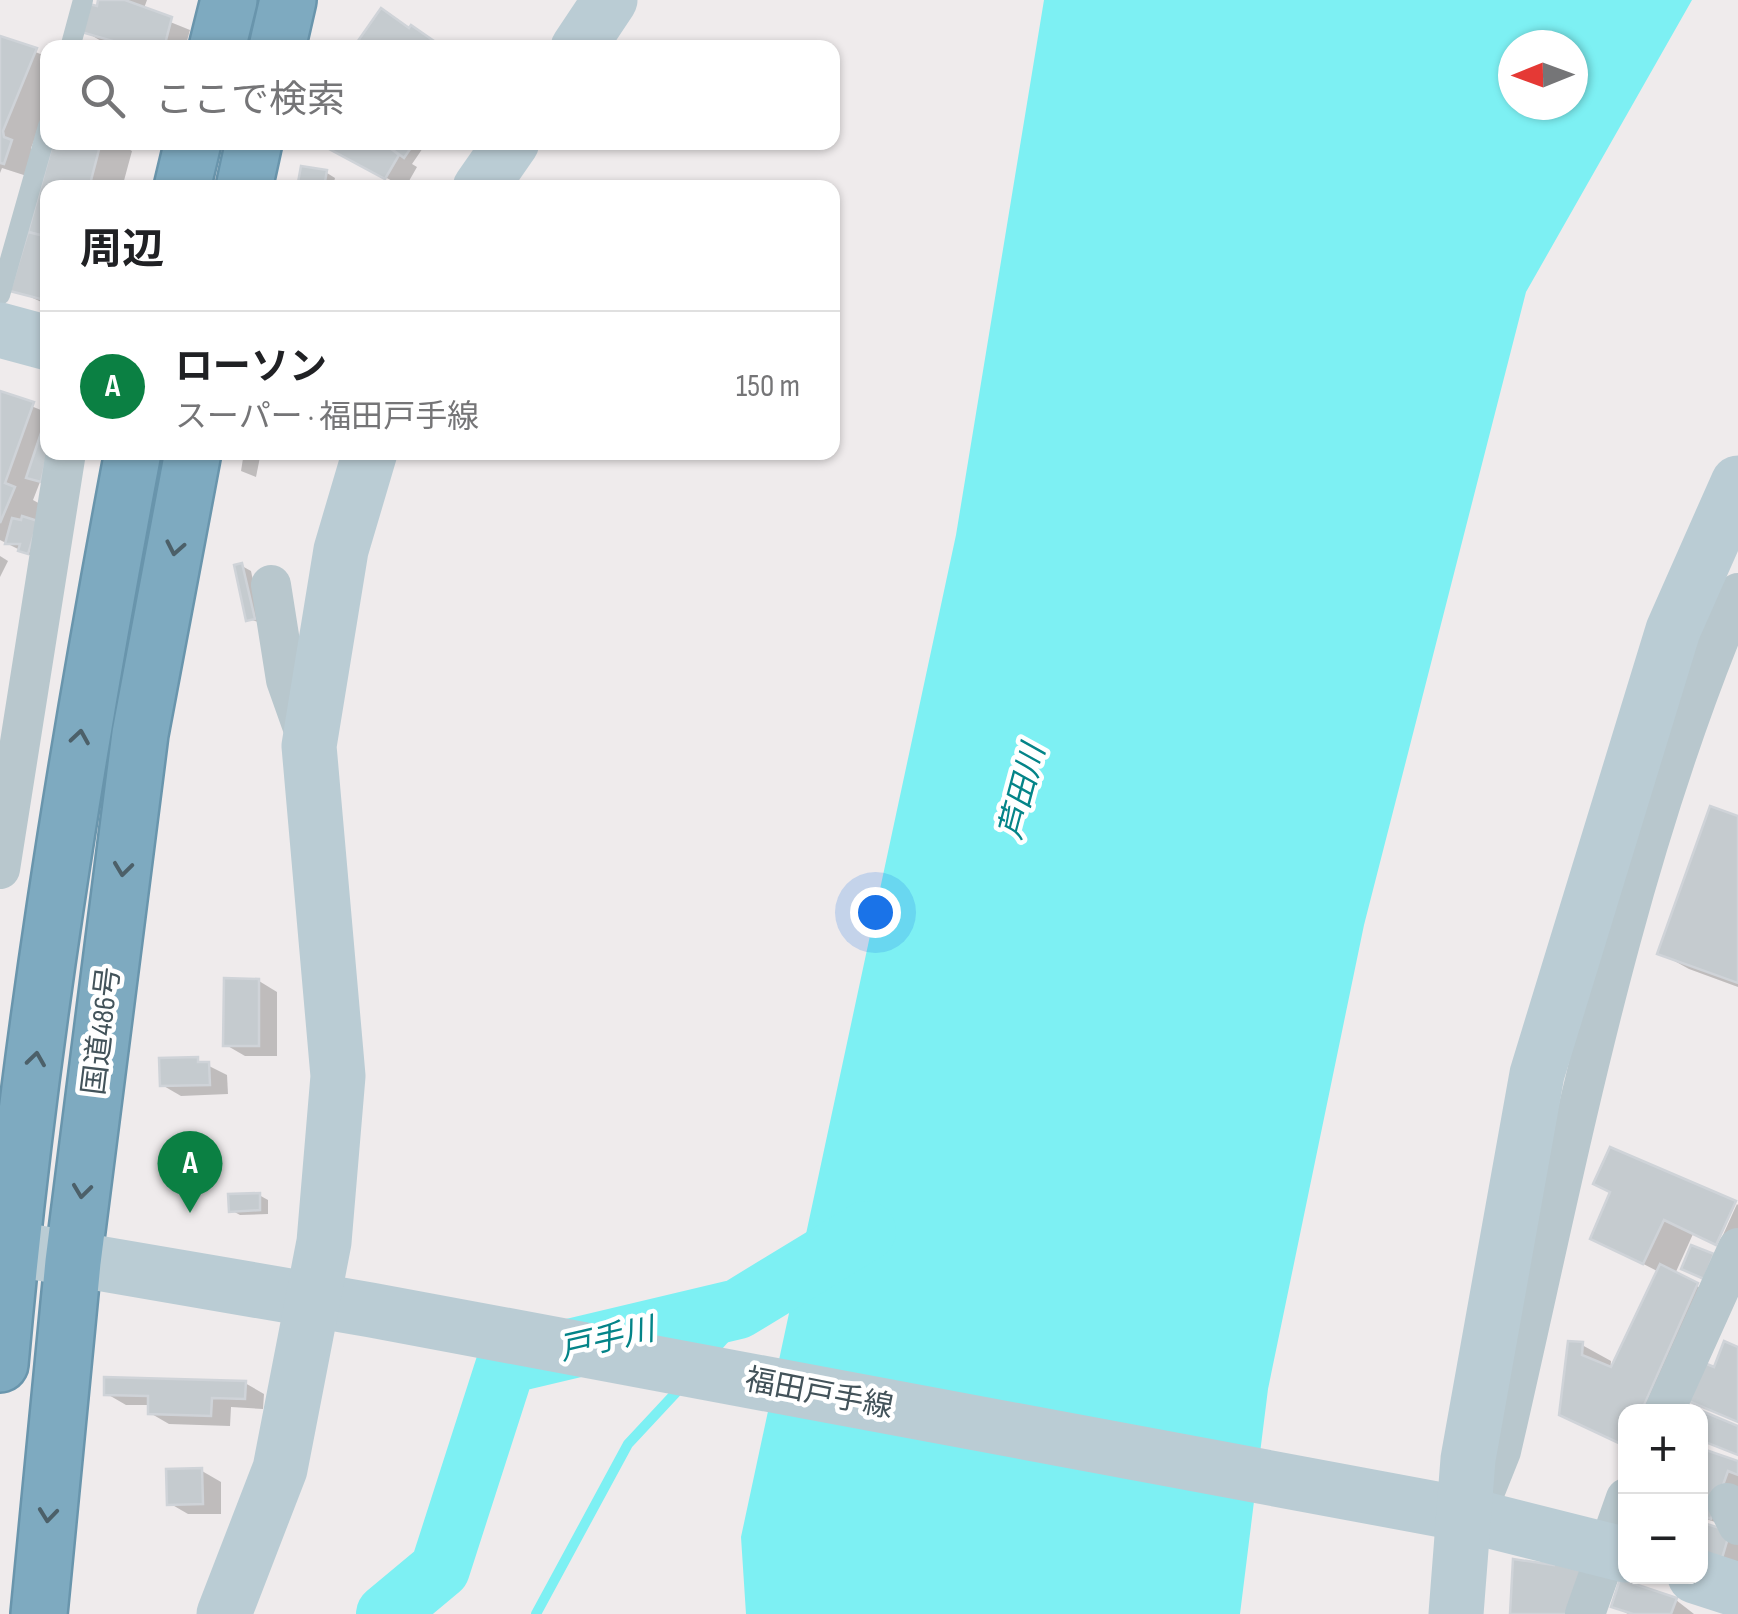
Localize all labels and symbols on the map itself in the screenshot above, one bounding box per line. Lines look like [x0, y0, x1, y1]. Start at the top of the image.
north arrow [1498, 30, 1588, 120]
one-way arrow [165, 540, 186, 556]
one-way arrow [69, 728, 90, 745]
water label: 芦田川 [992, 738, 1055, 843]
one-way arrow [113, 861, 134, 877]
your location [850, 887, 901, 938]
street label: 国道486号 [76, 965, 128, 1097]
one-way arrow [25, 1050, 46, 1066]
pin: A [158, 1130, 222, 1213]
one-way arrow [72, 1183, 93, 1200]
water label: 戸手川 [556, 1310, 661, 1370]
street label: 福田戸手線 [742, 1362, 896, 1426]
one-way arrow [38, 1507, 60, 1523]

